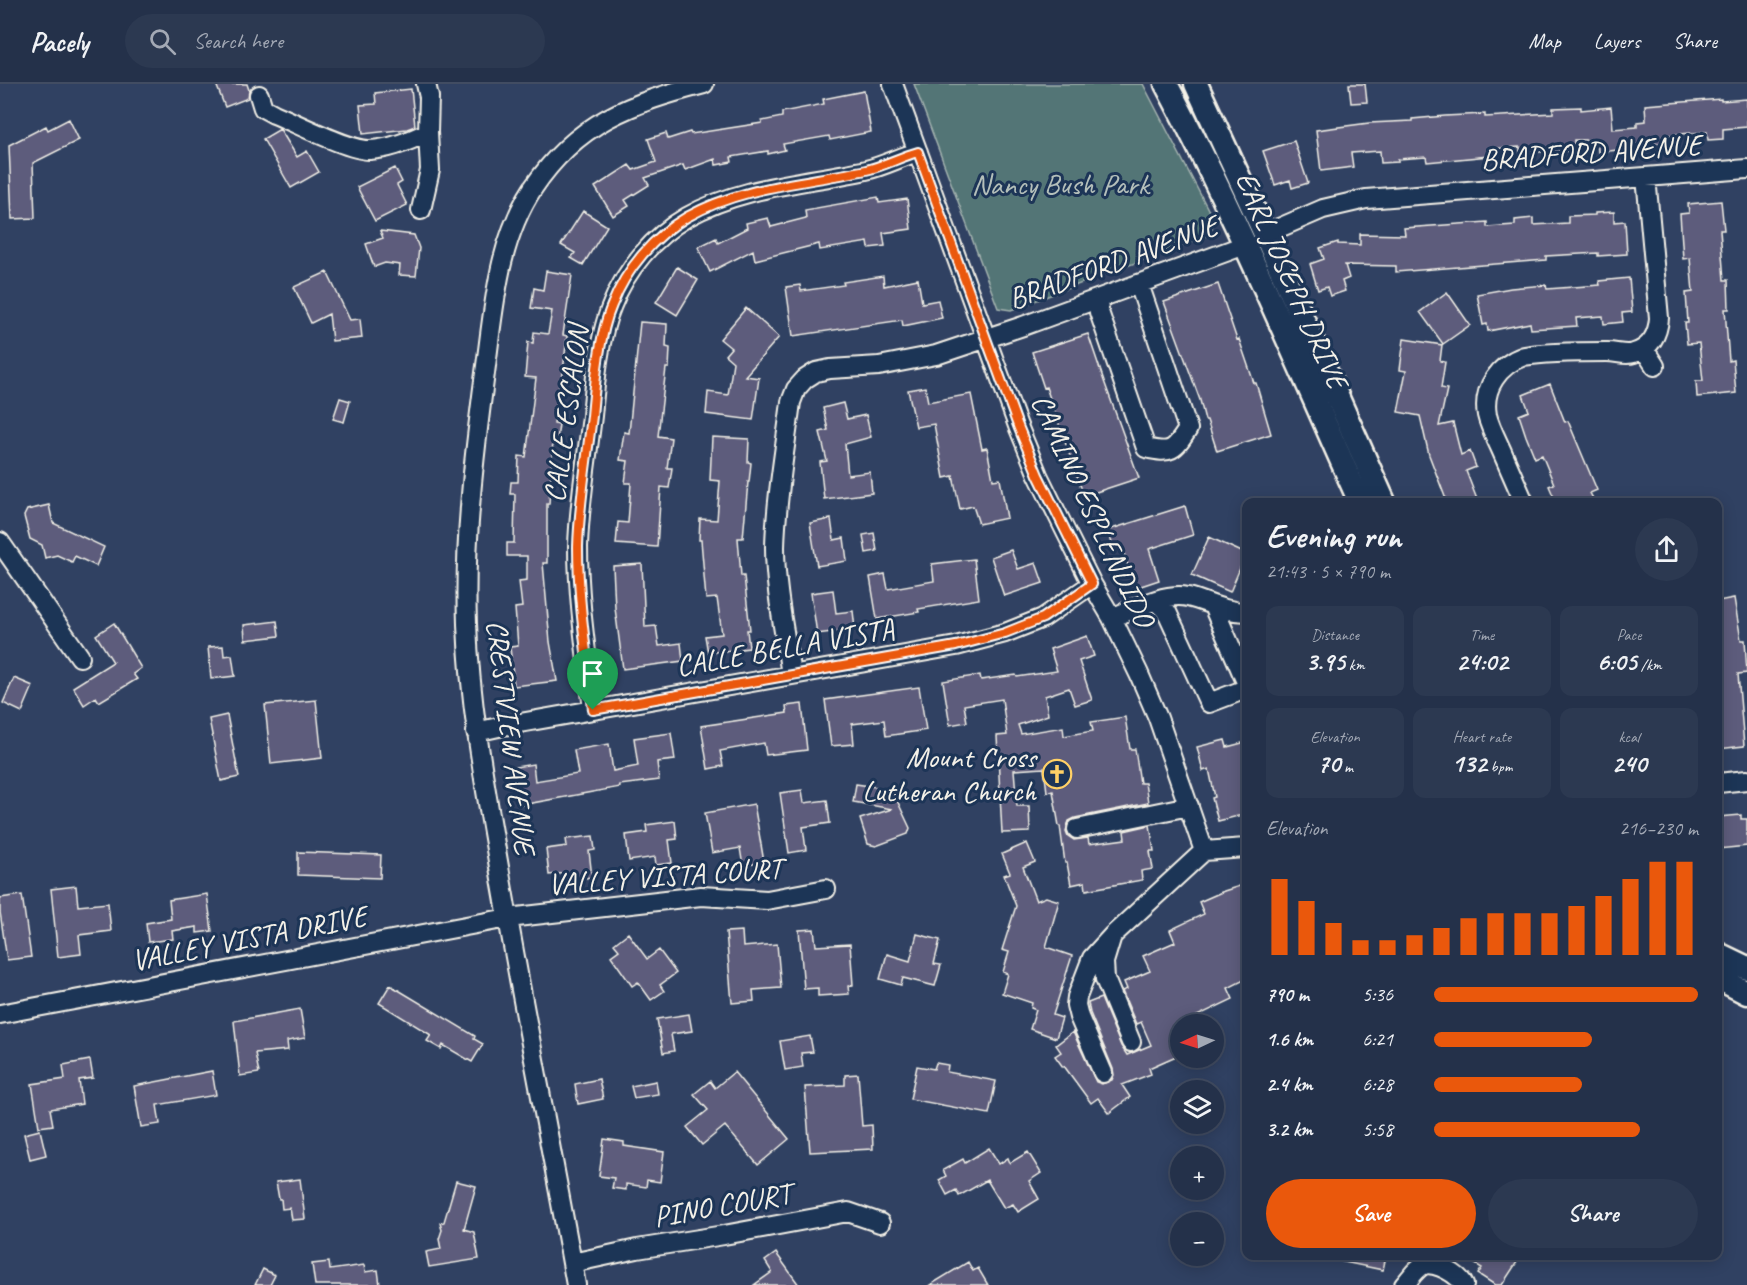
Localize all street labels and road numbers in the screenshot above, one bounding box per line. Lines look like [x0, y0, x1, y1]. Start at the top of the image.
street label: BRADFORD AVENUE [1479, 125, 1706, 179]
street label: EARL JOSEPH DRIVE [1227, 165, 1358, 398]
street label: BRADFORD AVENUE [1003, 205, 1227, 318]
street label: CALLE ESCALON [535, 319, 598, 505]
street label: CAMINO ESPLENDIDO [1023, 388, 1165, 635]
street label: CALLE BELLA VISTA [673, 609, 898, 685]
street label: CRESTVIEW AVENUE [478, 618, 545, 860]
street label: VALLEY VISTA COURT [547, 848, 790, 903]
street label: VALLEY VISTA DRIVE [128, 896, 373, 979]
street label: PINO COURT [651, 1173, 801, 1236]

